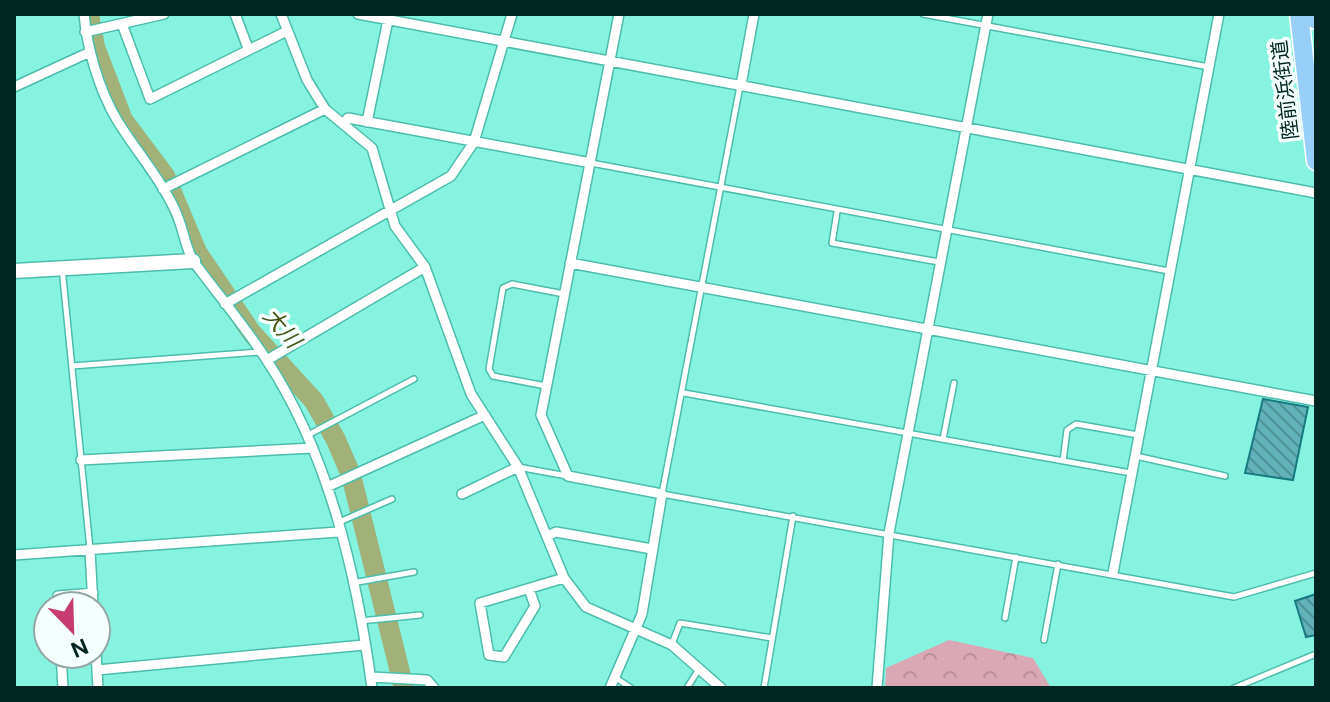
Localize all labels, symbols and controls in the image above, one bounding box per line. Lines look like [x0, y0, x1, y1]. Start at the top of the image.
street label: 陸前浜街道 [1266, 39, 1304, 141]
water label: 大川 [257, 302, 309, 356]
north arrow [32, 590, 112, 670]
text: N [67, 631, 93, 664]

